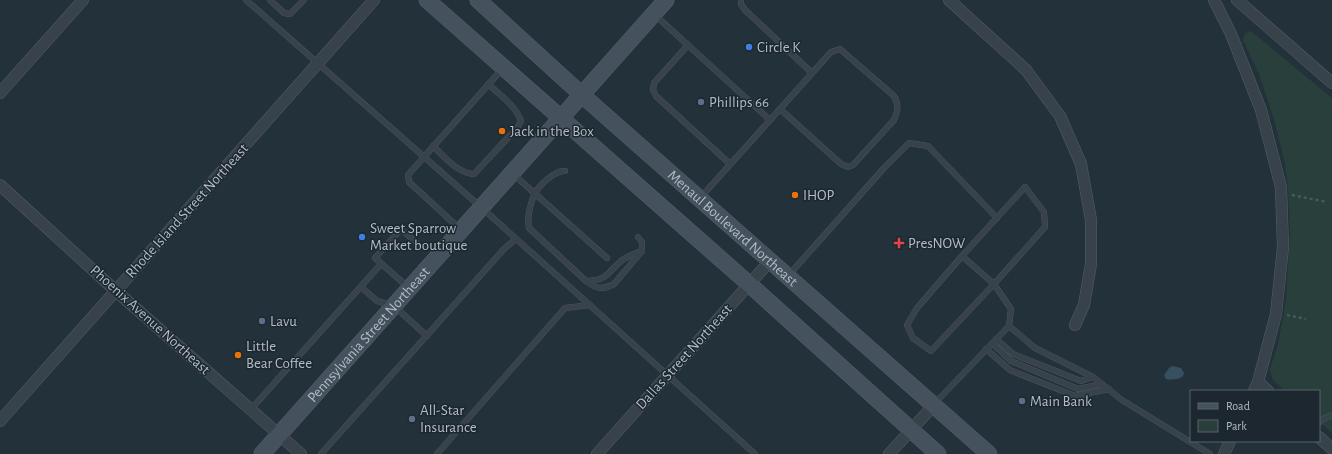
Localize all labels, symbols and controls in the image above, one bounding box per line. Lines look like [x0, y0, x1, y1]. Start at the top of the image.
place label: Circle K [757, 40, 801, 55]
marker: Circle K [744, 42, 754, 52]
place label: Phillips 66 [709, 95, 769, 110]
marker: Phillips 66 [696, 97, 706, 107]
place label: Jack in the Box [510, 124, 594, 139]
marker: Jack in the Box [497, 126, 507, 136]
street label: Rhode Island Street Northeast [123, 141, 251, 281]
street label: Menaul Boulevard Northeast [665, 167, 801, 289]
place label: IHOP [803, 188, 835, 203]
marker: IHOP [790, 190, 800, 200]
place label: Sweet Sparrow Market boutique [370, 221, 468, 253]
marker: Sweet Sparrow Market boutique [357, 232, 367, 242]
place label: PresNOW [908, 236, 966, 251]
marker: PresNOW [893, 237, 905, 249]
street label: Phoenix Avenue Northeast [87, 262, 213, 378]
street label: Pennsylvania Street Northeast [304, 264, 432, 405]
street label: Dallas Street Northeast [633, 301, 735, 412]
place label: Lavu [270, 314, 297, 329]
marker: Lavu [257, 316, 267, 326]
place label: Little Bear Coffee [246, 339, 312, 371]
marker: Little Bear Coffee [233, 350, 243, 360]
legend [1190, 390, 1320, 442]
place label: Main Bank [1030, 394, 1092, 409]
marker: Main Bank [1017, 396, 1027, 406]
text: Road [1226, 400, 1250, 412]
place label: All-Star Insurance [420, 403, 477, 435]
marker: All-Star Insurance [407, 414, 417, 424]
text: Park [1226, 420, 1247, 432]

